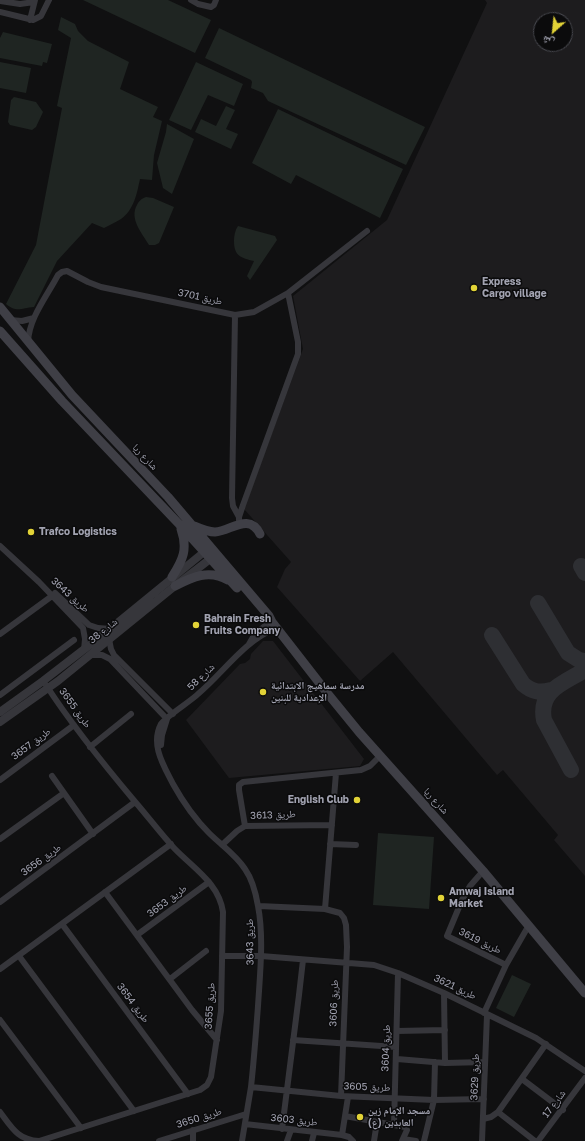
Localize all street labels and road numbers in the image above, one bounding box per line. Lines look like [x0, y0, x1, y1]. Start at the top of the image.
street label: طريق 3701 [177, 286, 223, 308]
street label: شارع ريا [130, 441, 160, 473]
street label: طريق 3643 [49, 575, 91, 615]
street label: شارع 38 [86, 616, 120, 646]
street label: شارع 58 [185, 661, 217, 693]
street label: طريق 3655 [56, 686, 94, 730]
street label: طريق 3657 [9, 725, 53, 763]
street label: شارع ريا [421, 785, 451, 817]
street label: طريق 3613 [250, 808, 296, 822]
street label: طريق 3656 [19, 841, 63, 879]
street label: طريق 3653 [145, 882, 189, 920]
street label: طريق 3643 [244, 918, 256, 966]
street label: طريق 3619 [457, 926, 503, 956]
street label: طريق 3621 [432, 972, 478, 1002]
street label: طريق 3606 [327, 979, 341, 1027]
street label: طريق 3654 [114, 981, 152, 1025]
street label: طريق 3655 [202, 982, 218, 1030]
street label: طريق 3604 [379, 1024, 393, 1072]
street label: طريق 3629 [468, 1053, 482, 1101]
street label: طريق 3605 [343, 1080, 391, 1094]
street label: شارع 17 [540, 1088, 568, 1120]
street label: طريق 3650 [175, 1105, 223, 1131]
street label: طريق 3603 [270, 1112, 318, 1128]

